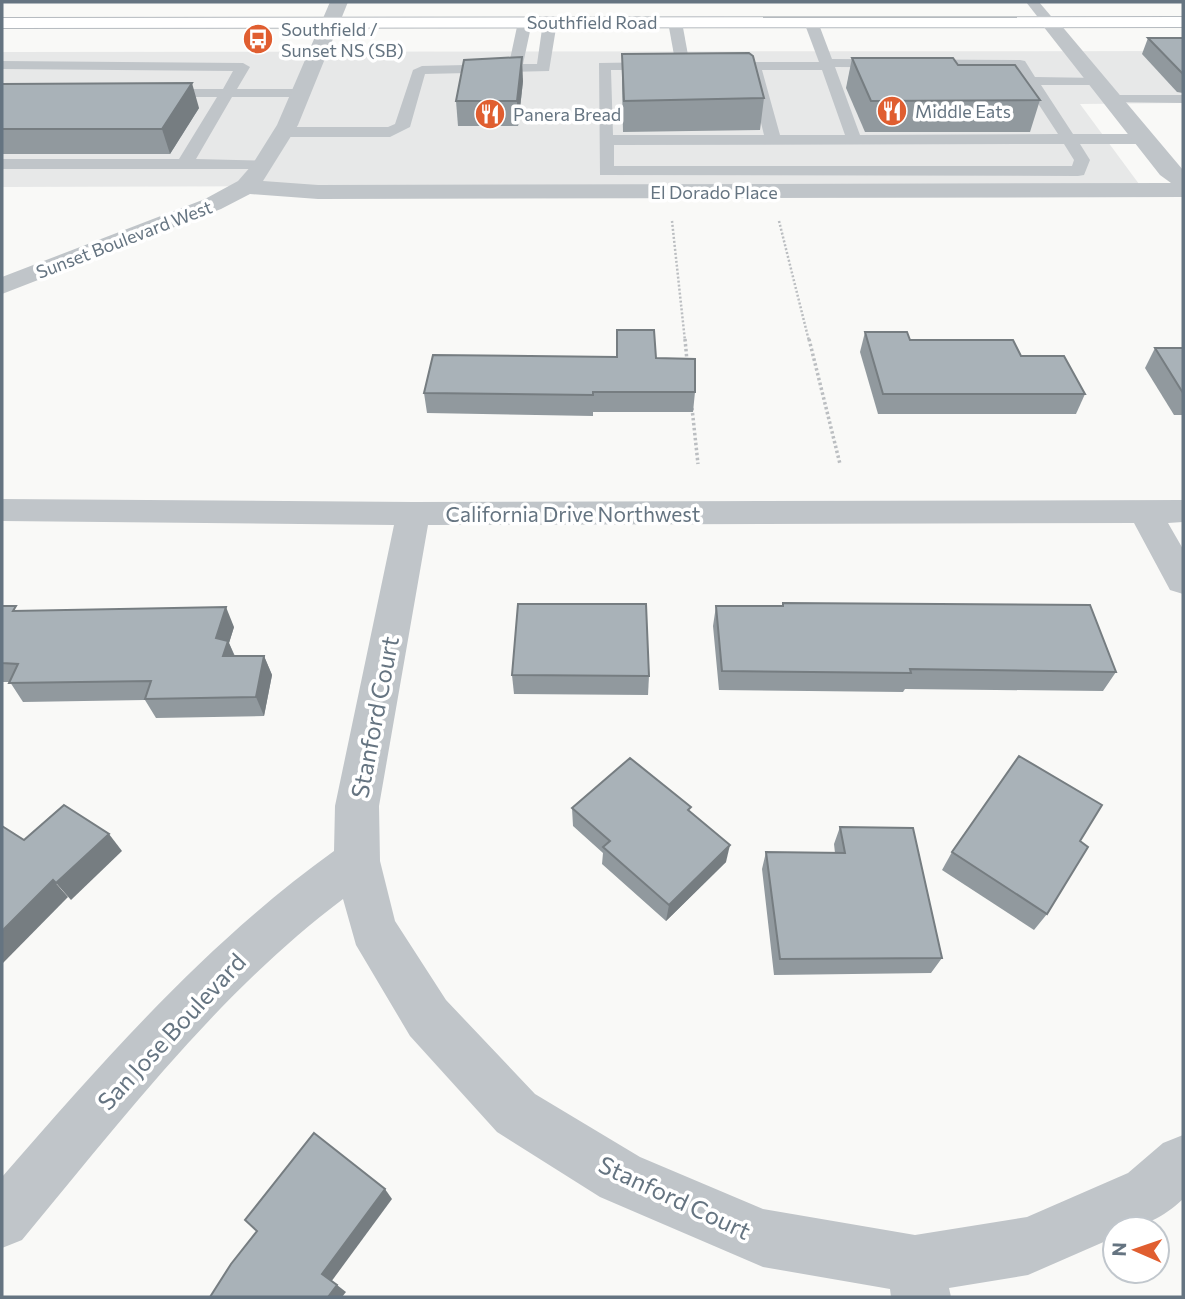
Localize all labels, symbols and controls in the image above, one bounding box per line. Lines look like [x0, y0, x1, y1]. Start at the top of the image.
street label: Southfield Road [527, 11, 657, 33]
place label: Southfield / Sunset NS (SB) [281, 18, 404, 61]
bus stop icon: Southfield / Sunset NS (SB) [241, 22, 275, 56]
restaurant icon: Middle Eats [875, 94, 909, 128]
restaurant icon: Panera Bread [473, 97, 507, 131]
place label: Middle Eats [915, 100, 1011, 122]
place label: Panera Bread [513, 103, 621, 125]
street label: El Dorado Place [650, 181, 778, 203]
street label: Sunset Boulevard West [33, 195, 215, 283]
street label: California Drive Northwest [446, 501, 700, 526]
street label: Stanford Court [344, 633, 404, 800]
street label: San Jose Boulevard [91, 947, 251, 1115]
street label: Stanford Court [594, 1149, 756, 1245]
north arrow [1101, 1215, 1171, 1285]
text: N [1107, 1242, 1130, 1257]

